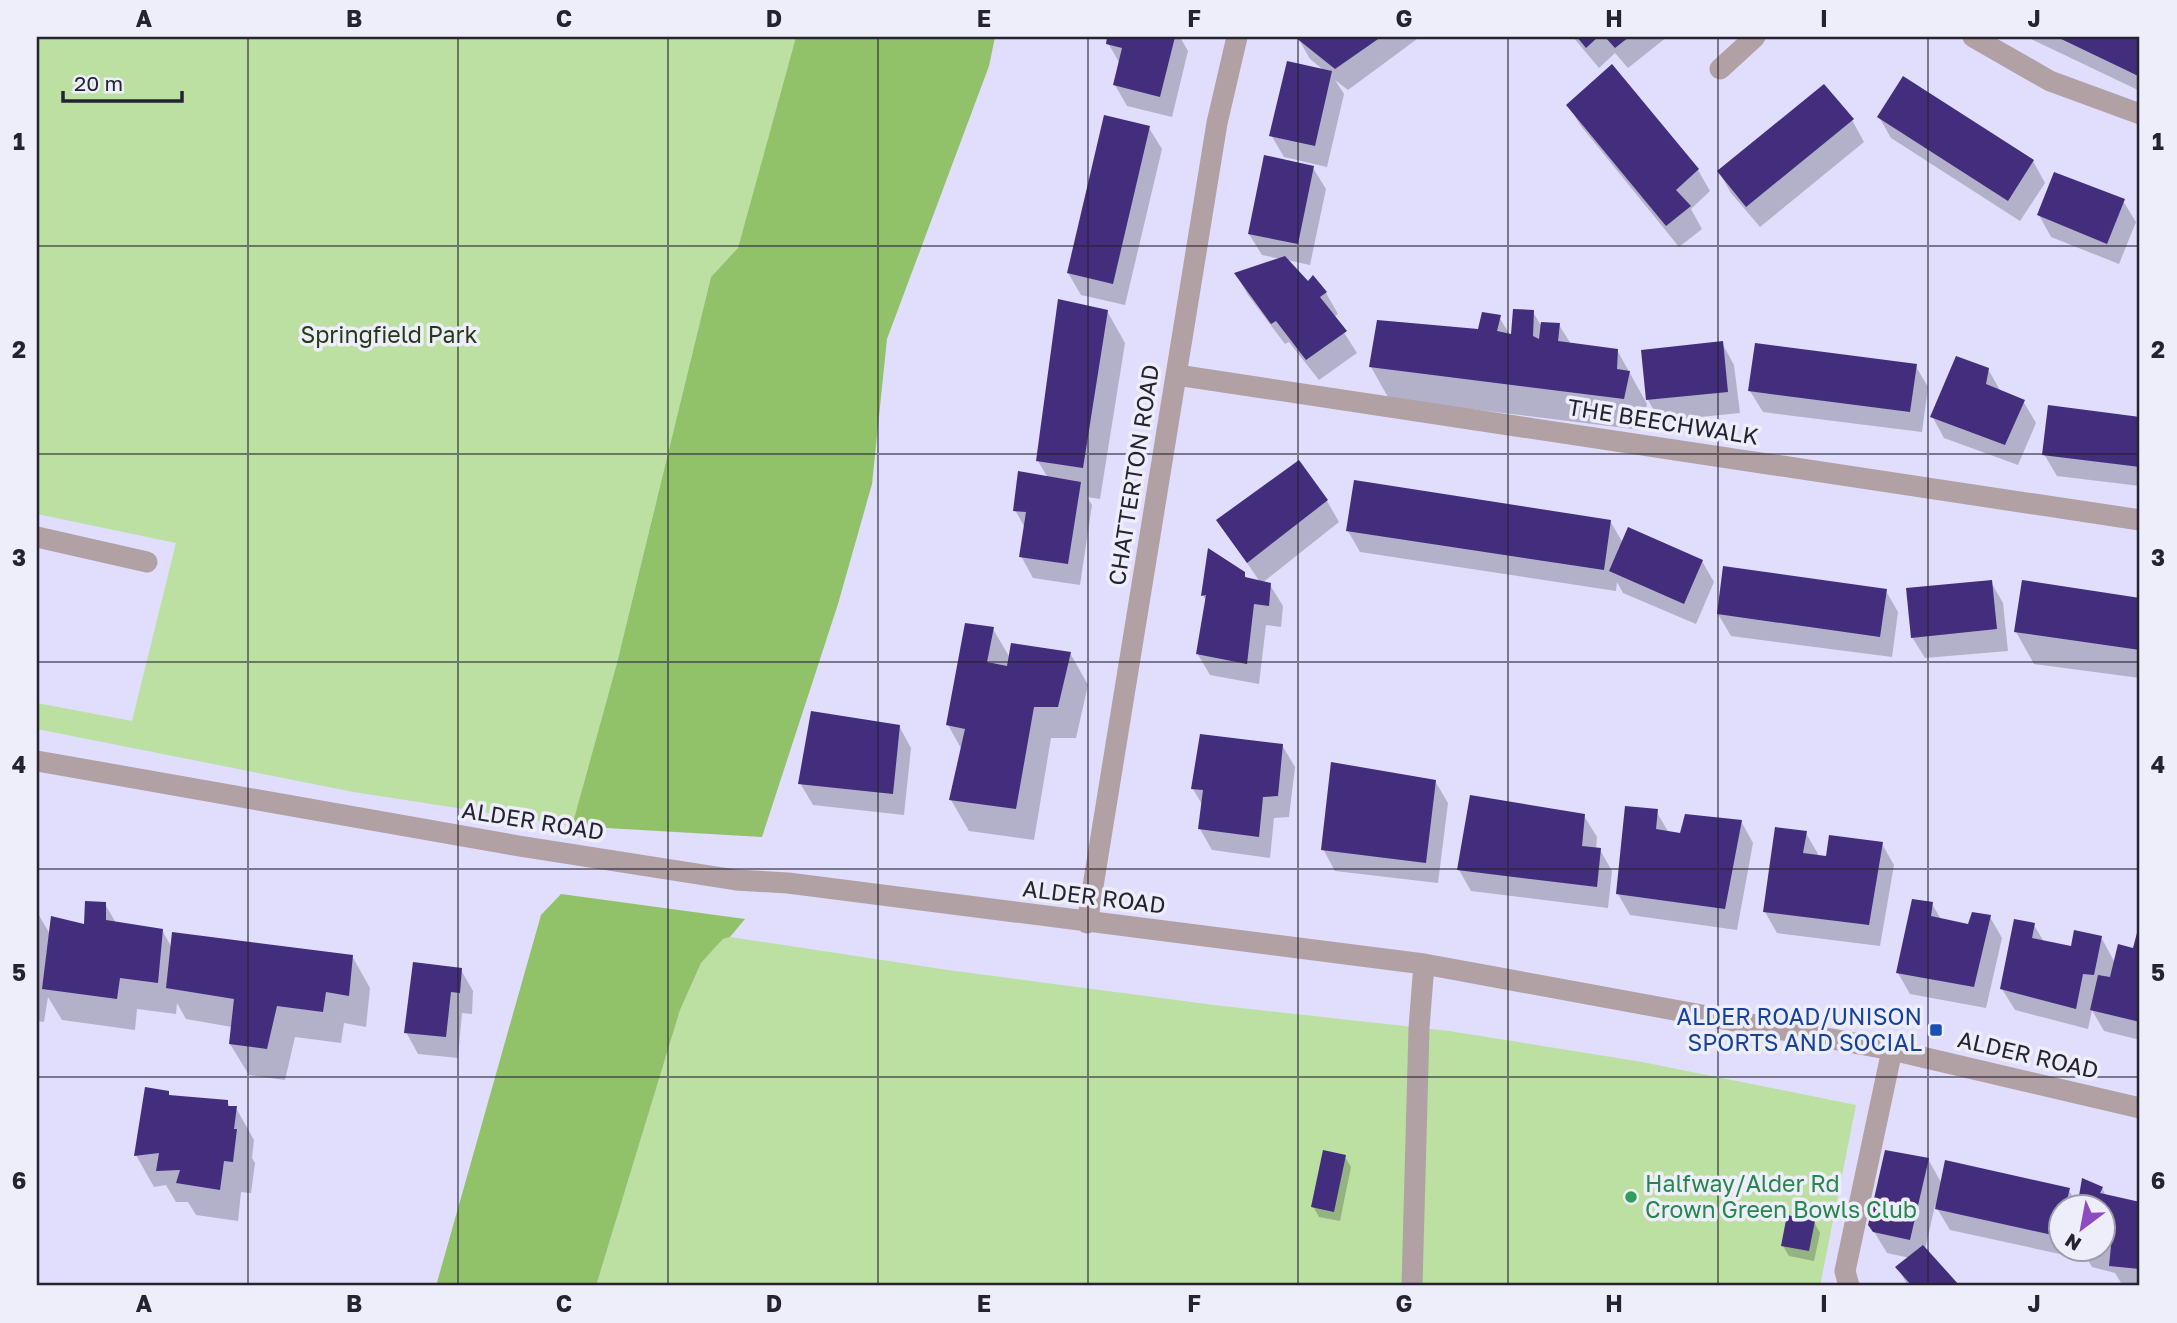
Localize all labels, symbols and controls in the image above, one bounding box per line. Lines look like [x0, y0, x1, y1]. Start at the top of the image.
text: A [136, 4, 153, 32]
text: B [346, 4, 362, 32]
text: C [556, 4, 572, 32]
text: D [766, 4, 782, 32]
text: E [977, 4, 991, 32]
text: F [1187, 4, 1201, 32]
text: G [1396, 4, 1412, 32]
text: H [1605, 4, 1623, 32]
text: I [1820, 4, 1828, 32]
text: J [2027, 4, 2041, 32]
scale bar [63, 60, 182, 104]
text: 20 m [74, 70, 123, 96]
text: 1 [13, 127, 25, 155]
text: 1 [2152, 127, 2164, 155]
park label: Springfield Park [300, 320, 478, 348]
text: 2 [12, 335, 26, 363]
text: 2 [2151, 335, 2165, 363]
street label: CHATTERTON ROAD [1102, 362, 1164, 587]
street label: THE BEECHWALK [1566, 392, 1761, 450]
text: 3 [12, 543, 26, 571]
text: 3 [2151, 543, 2165, 571]
text: 4 [12, 750, 26, 778]
text: 4 [2151, 750, 2165, 778]
street label: ALDER ROAD [460, 795, 606, 845]
street label: ALDER ROAD [1021, 873, 1167, 919]
text: 5 [12, 958, 26, 986]
text: 5 [2151, 958, 2165, 986]
place label: ALDER ROAD/UNISON SPORTS AND SOCIAL [1676, 1002, 1922, 1056]
marker: ALDER ROAD/UNISON SPORTS AND SOCIAL [1928, 1022, 1944, 1038]
street label: ALDER ROAD [1955, 1024, 2101, 1084]
text: 6 [12, 1166, 26, 1194]
text: 6 [2151, 1166, 2165, 1194]
place label: Halfway/Alder Rd Crown Green Bowls Club [1645, 1169, 1917, 1223]
marker: Halfway/Alder Rd Crown Green Bowls Club [1623, 1189, 1639, 1205]
north arrow [2048, 1194, 2118, 1264]
text: N [2061, 1229, 2085, 1256]
text: A [136, 1289, 153, 1317]
text: B [346, 1289, 362, 1317]
text: C [556, 1289, 572, 1317]
text: D [766, 1289, 782, 1317]
text: E [977, 1289, 991, 1317]
text: F [1187, 1289, 1201, 1317]
text: G [1396, 1289, 1412, 1317]
text: H [1605, 1289, 1623, 1317]
text: I [1820, 1289, 1828, 1317]
text: J [2027, 1289, 2041, 1317]

